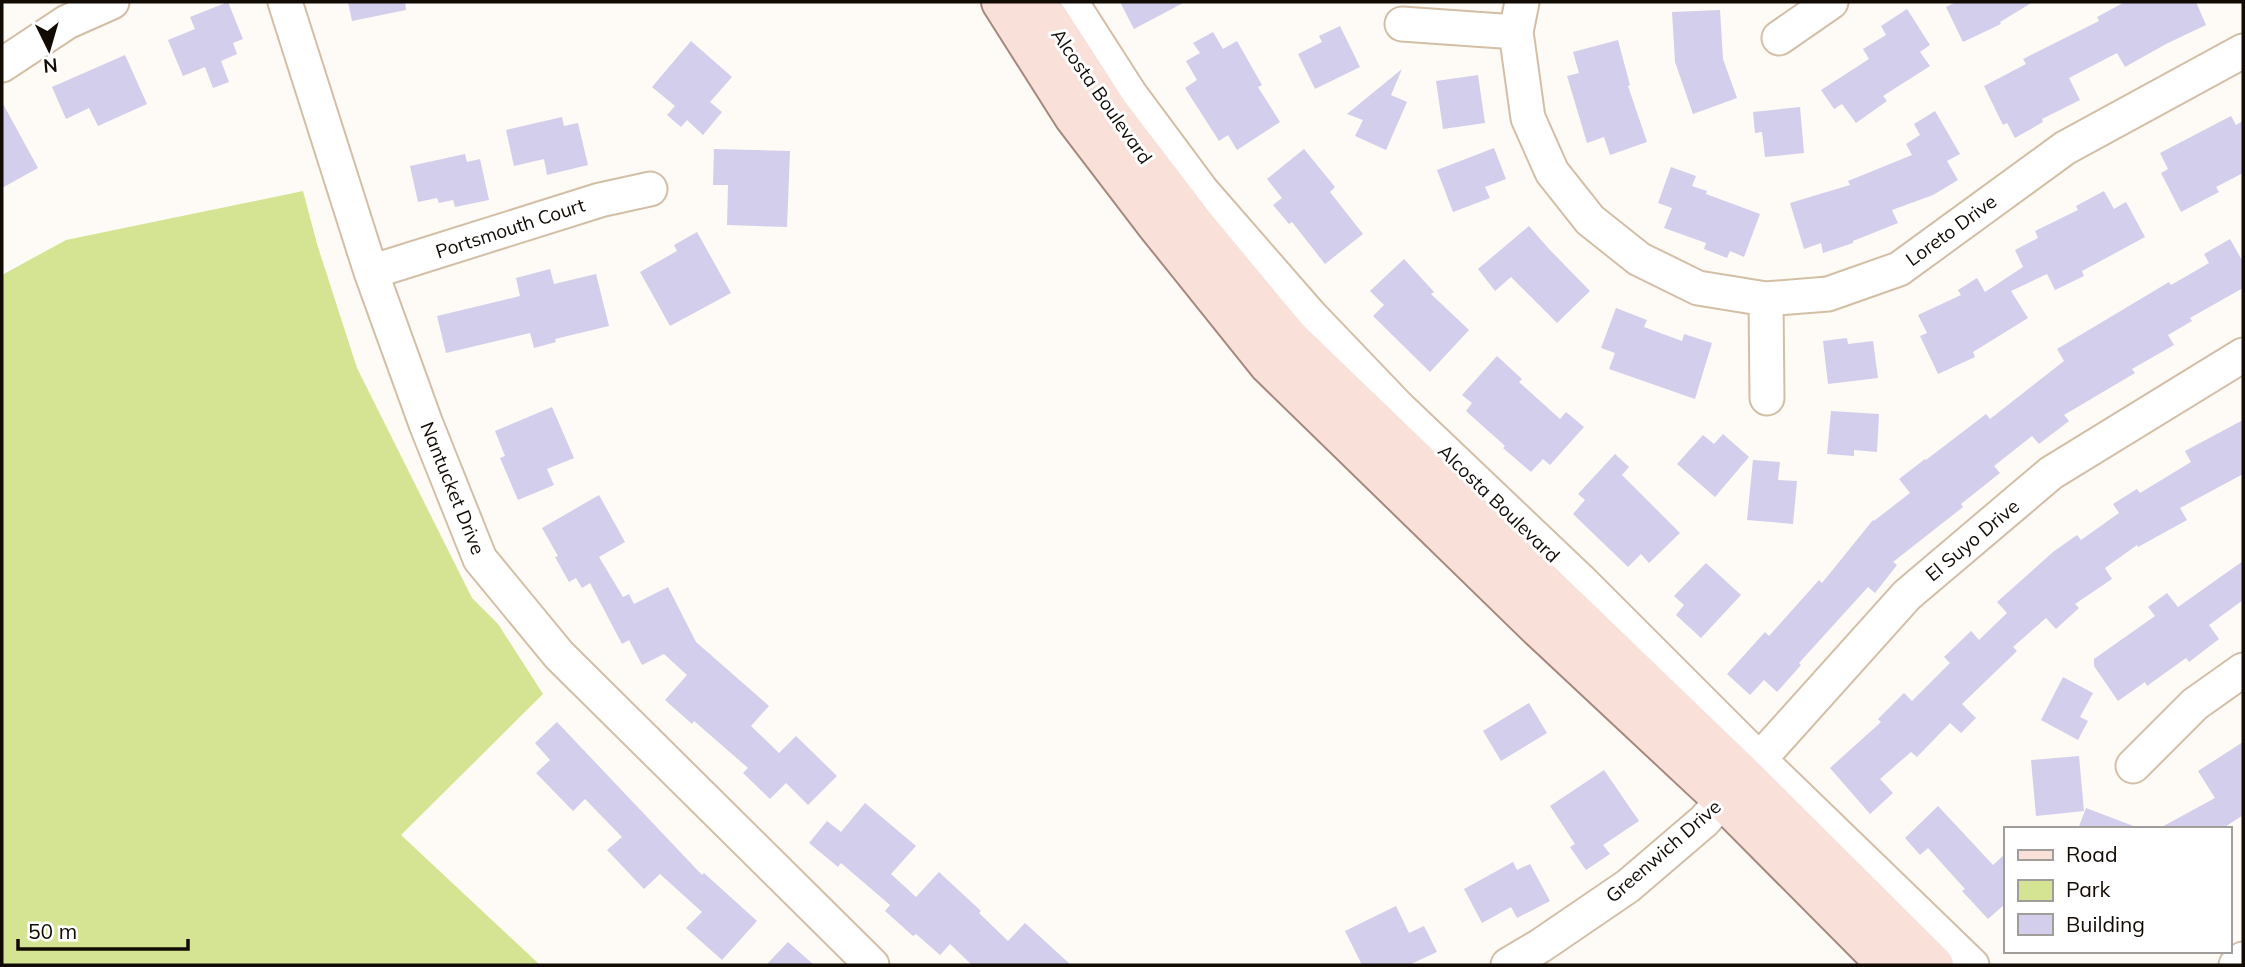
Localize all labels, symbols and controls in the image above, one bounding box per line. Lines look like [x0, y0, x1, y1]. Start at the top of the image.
north arrow [14, 14, 84, 84]
street label: Alcosta Boulevard [1046, 24, 1158, 168]
text: N [42, 53, 59, 79]
street label: Loreto Drive [1901, 189, 2001, 271]
street label: Portsmouth Court [432, 192, 588, 263]
street label: Nantucket Drive [415, 418, 491, 558]
street label: Alcosta Boulevard [1433, 439, 1565, 567]
street label: El Suyo Drive [1920, 494, 2024, 586]
street label: Greenwich Drive [1600, 794, 1726, 908]
legend [2004, 827, 2231, 953]
text: Road [2066, 841, 2117, 867]
text: Park [2066, 876, 2110, 902]
scale bar [18, 908, 187, 952]
text: Building [2066, 911, 2145, 937]
text: 50 m [28, 918, 77, 944]

